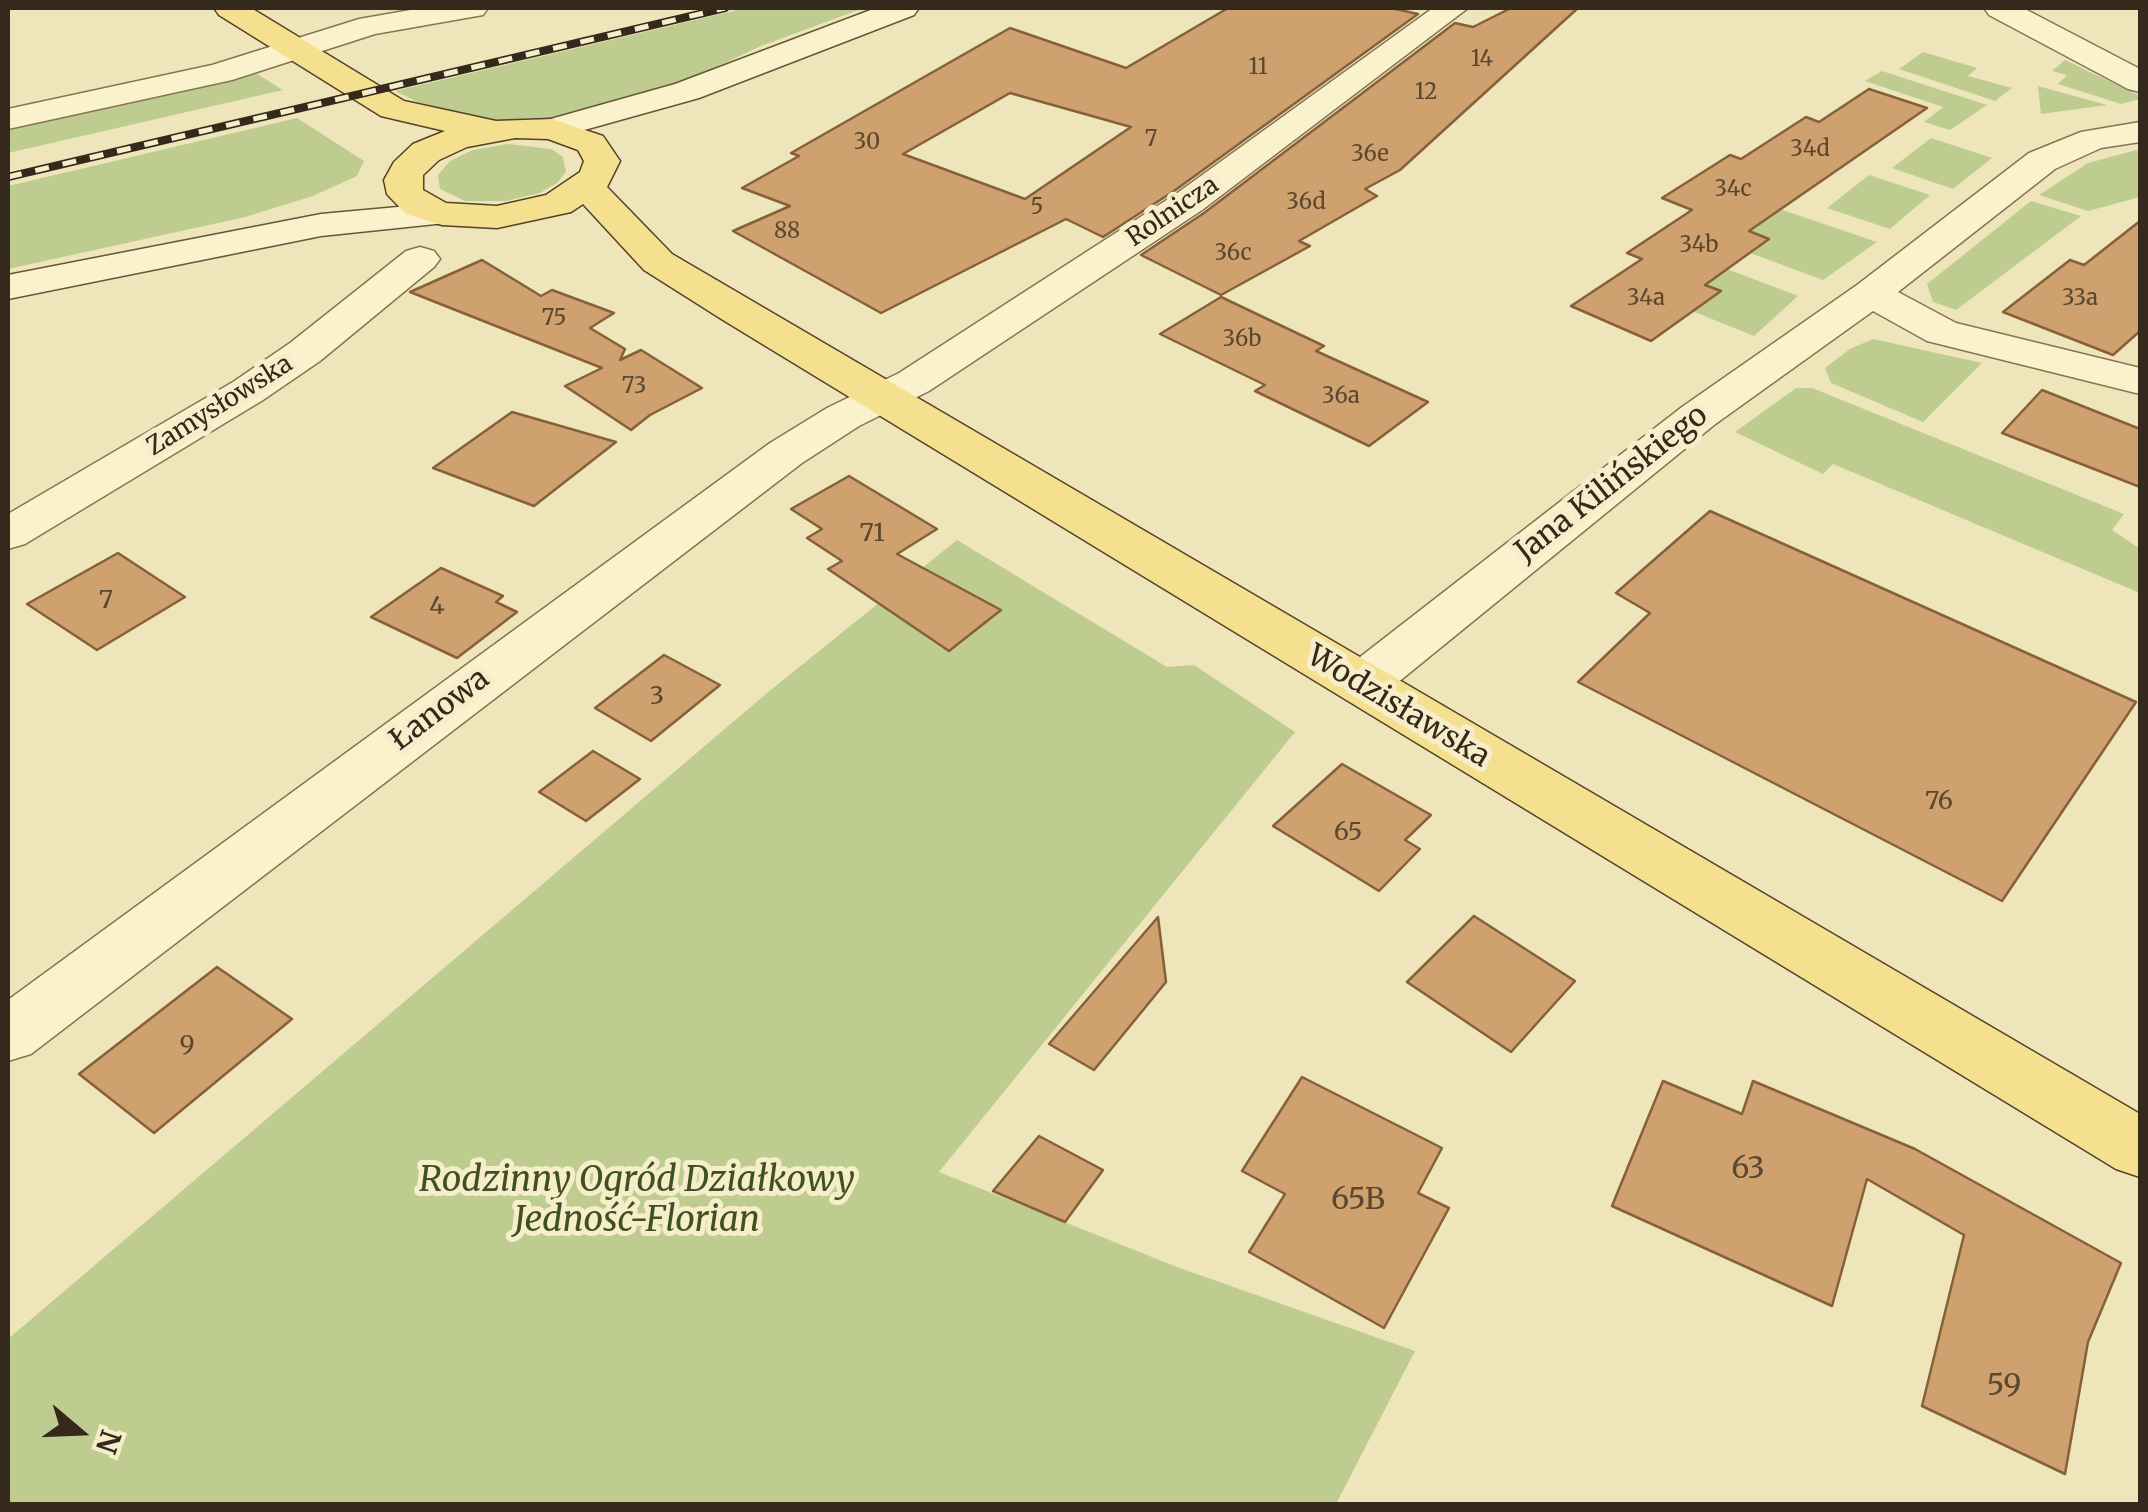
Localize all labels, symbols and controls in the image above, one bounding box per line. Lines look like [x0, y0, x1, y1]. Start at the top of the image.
house number: 14 [1471, 47, 1493, 73]
house number: 11 [1248, 55, 1268, 81]
house number: 12 [1415, 80, 1437, 106]
house number: 7 [1145, 127, 1157, 153]
house number: 30 [854, 130, 880, 156]
house number: 34d [1790, 137, 1830, 163]
house number: 36e [1351, 142, 1389, 168]
street label: Rolnicza [1121, 170, 1225, 254]
house number: 34c [1714, 177, 1752, 203]
house number: 36d [1286, 190, 1326, 216]
house number: 5 [1031, 195, 1043, 221]
house number: 88 [774, 219, 800, 245]
house number: 34b [1680, 233, 1718, 259]
house number: 36c [1214, 241, 1252, 267]
house number: 34a [1627, 286, 1665, 312]
house number: 33a [2062, 286, 2098, 312]
house number: 75 [542, 306, 566, 332]
house number: 36b [1223, 327, 1261, 353]
street label: Zamysłowska [142, 349, 298, 463]
house number: 73 [622, 374, 646, 400]
house number: 36a [1322, 384, 1360, 410]
street label: Jana Kilińskiego [1509, 398, 1715, 570]
house number: 71 [859, 519, 885, 549]
house number: 7 [99, 586, 113, 616]
house number: 4 [429, 592, 445, 622]
street label: Wodzisławska [1300, 638, 1496, 776]
street label: Łanowa [384, 661, 496, 759]
house number: 3 [650, 682, 664, 712]
house number: 76 [1925, 787, 1953, 817]
house number: 65 [1334, 818, 1362, 848]
house number: 9 [179, 1031, 195, 1061]
house number: 63 [1731, 1152, 1765, 1188]
park label: Rodzinny Ogród Działkowy Jedność-Florian [419, 1160, 855, 1242]
house number: 65B [1331, 1183, 1385, 1219]
house number: 59 [1987, 1369, 2021, 1405]
north arrow [30, 1382, 130, 1482]
text: N [88, 1425, 129, 1458]

